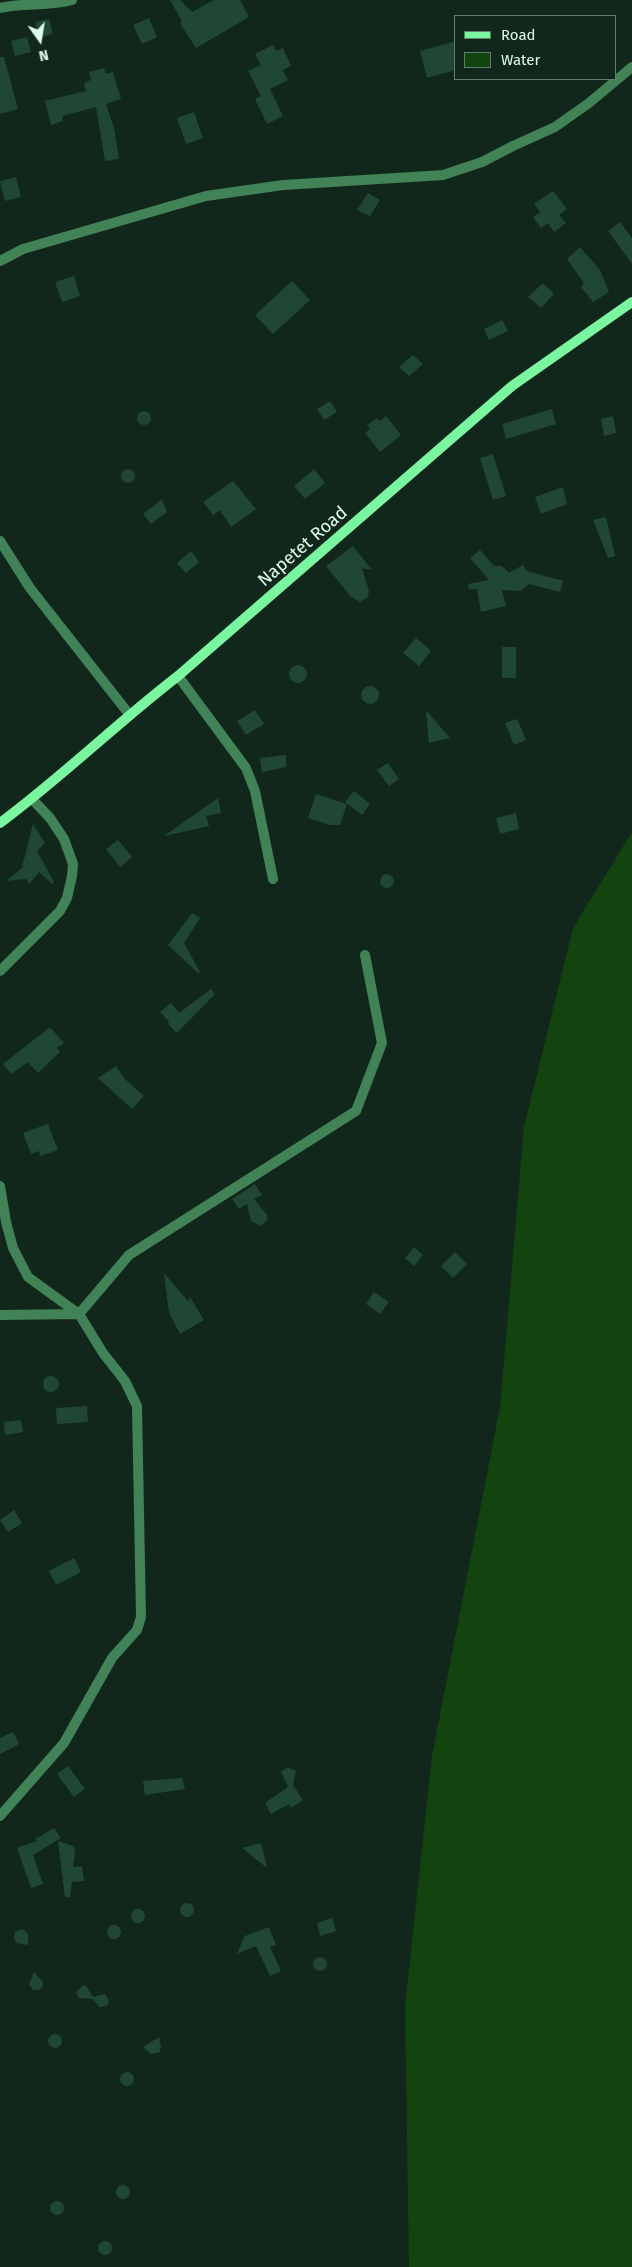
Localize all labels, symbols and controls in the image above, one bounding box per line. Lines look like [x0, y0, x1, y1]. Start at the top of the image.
north arrow [15, 15, 65, 65]
legend [454, 15, 617, 80]
text: Road [501, 26, 536, 44]
text: N [37, 46, 50, 64]
text: Water [501, 51, 540, 69]
street label: Napetet Road [254, 502, 352, 592]

